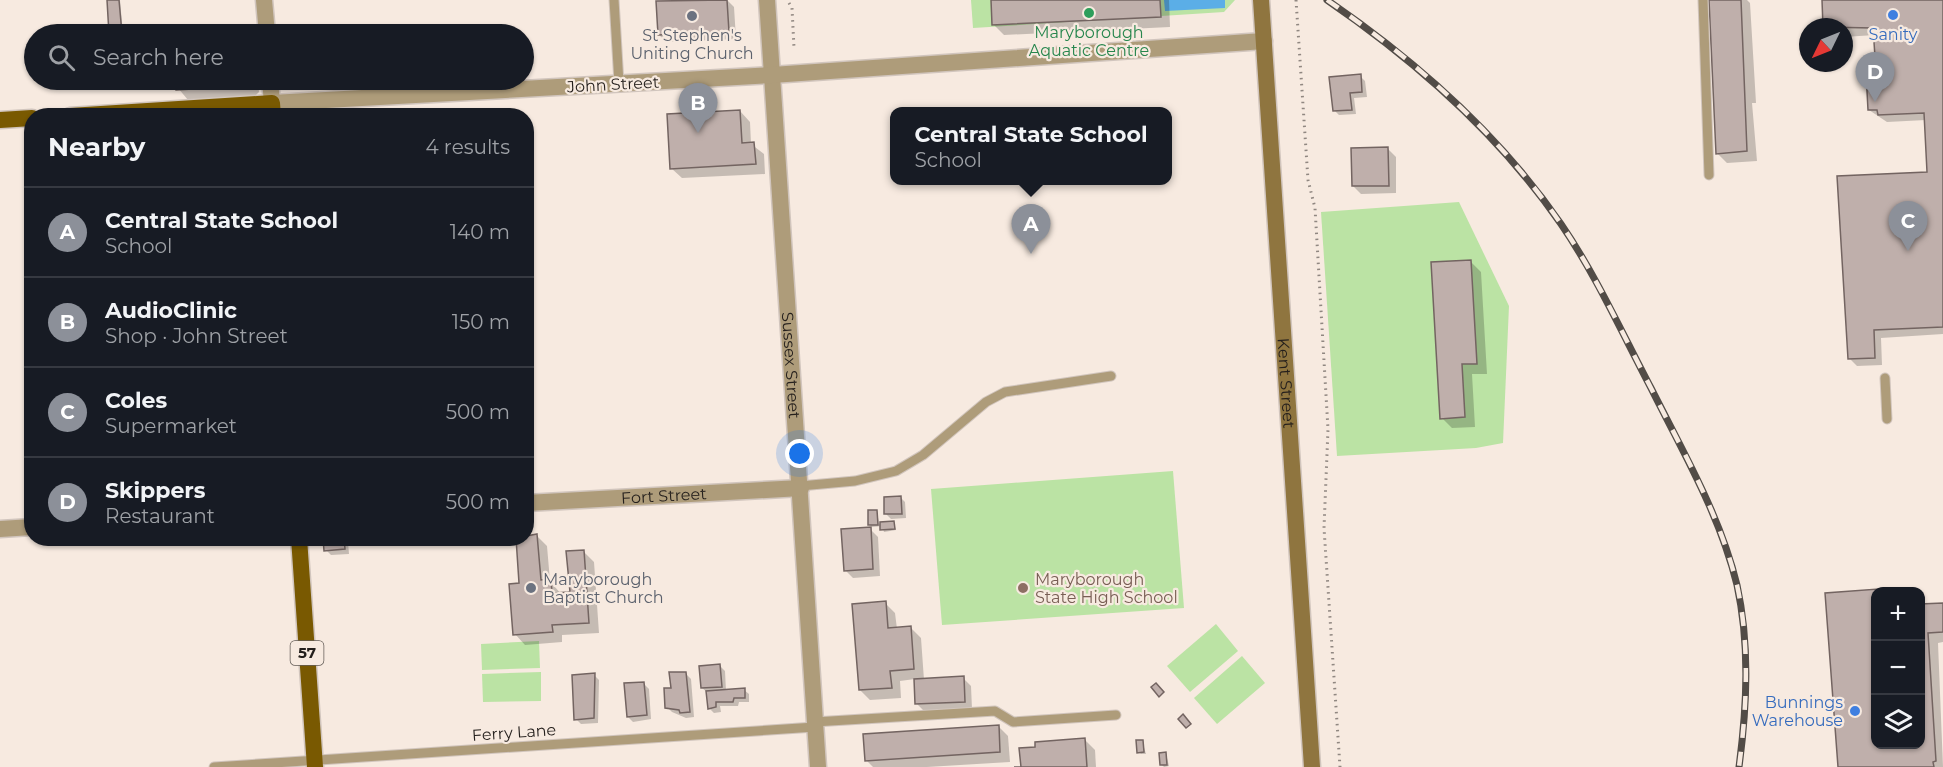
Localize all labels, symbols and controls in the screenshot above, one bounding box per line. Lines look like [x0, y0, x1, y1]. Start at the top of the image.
marker: Maryborough Aquatic Centre [1082, 6, 1096, 20]
marker: Sanity [1886, 8, 1900, 22]
marker: St Stephen's Uniting Church [685, 9, 699, 23]
north arrow [1799, 18, 1853, 72]
place label: Maryborough Aquatic Centre [1029, 23, 1149, 60]
search box [24, 24, 534, 90]
place label: Sanity [1869, 25, 1918, 44]
place label: St Stephen's Uniting Church [630, 26, 754, 63]
icon: search [45, 41, 78, 74]
text: Search here [93, 44, 224, 71]
pin: D [1856, 52, 1894, 102]
street label: John Street [565, 73, 660, 96]
pin: B [678, 84, 718, 133]
popup [890, 107, 1172, 185]
text: Central State School [915, 121, 1148, 148]
text: Nearby [48, 131, 145, 163]
text: 4 results [425, 135, 510, 159]
text: School [915, 148, 982, 172]
pin: C [1888, 202, 1928, 251]
pin: A [1012, 204, 1050, 254]
text: Central State School [105, 207, 338, 234]
text: A [60, 220, 75, 244]
text: 140 m [450, 220, 510, 244]
text: School [105, 234, 172, 258]
text: AudioClinic [105, 297, 237, 324]
text: B [60, 310, 75, 334]
text: 150 m [452, 310, 510, 334]
street label: Sussex Street [778, 311, 804, 420]
text: Shop · John Street [105, 324, 288, 348]
street label: Kent Street [1273, 337, 1298, 430]
text: Coles [105, 387, 167, 414]
text: C [60, 400, 75, 424]
text: 500 m [446, 400, 510, 424]
text: Supermarket [105, 414, 237, 438]
your location [785, 439, 814, 468]
text: Skippers [105, 477, 205, 504]
street label: Fort Street [621, 484, 708, 508]
text: D [59, 490, 76, 514]
text: 500 m [446, 490, 510, 514]
text: Restaurant [105, 504, 215, 528]
place label: Maryborough Baptist Church [543, 570, 663, 607]
place label: Maryborough State High School [1035, 570, 1178, 607]
marker: Maryborough Baptist Church [524, 581, 538, 595]
marker: Maryborough State High School [1016, 581, 1030, 595]
map controls [1871, 587, 1925, 749]
button: + [1871, 587, 1925, 641]
road number: 57 [290, 641, 324, 665]
button: − [1871, 641, 1925, 695]
place label: Bunnings Warehouse [1752, 693, 1843, 730]
button: layers [1871, 695, 1925, 749]
marker: Bunnings Warehouse [1848, 704, 1862, 718]
street label: Ferry Lane [471, 720, 557, 745]

